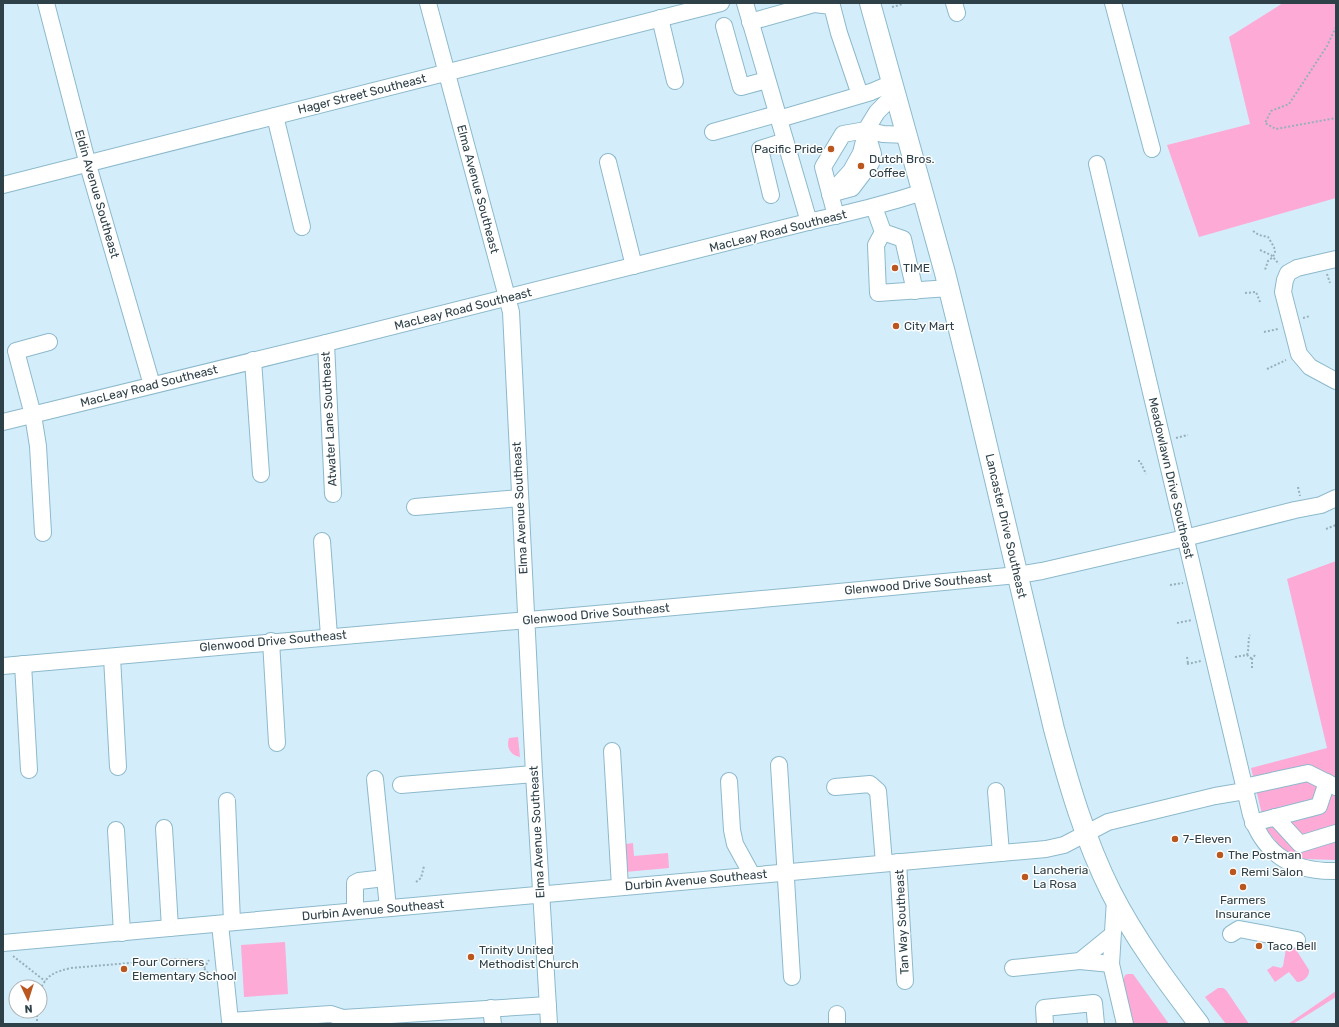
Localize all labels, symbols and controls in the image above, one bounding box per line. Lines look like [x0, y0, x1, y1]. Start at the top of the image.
street label: Hager Street Southeast [296, 71, 428, 117]
street label: Elma Avenue Southeast [454, 123, 502, 255]
street label: Eldin Avenue Southeast [72, 128, 122, 260]
place label: Pacific Pride [754, 142, 823, 156]
marker: Pacific Pride [826, 144, 836, 154]
place label: Dutch Bros. Coffee [869, 152, 935, 180]
marker: Dutch Bros. Coffee [856, 161, 866, 171]
street label: MacLeay Road Southeast [708, 207, 848, 255]
place label: TIME [903, 261, 930, 275]
marker: TIME [890, 263, 900, 273]
street label: MacLeay Road Southeast [393, 285, 533, 333]
place label: City Mart [904, 319, 955, 333]
marker: City Mart [891, 321, 901, 331]
street label: Atwater Lane Southeast [318, 351, 340, 487]
street label: MacLeay Road Southeast [79, 362, 219, 410]
street label: Meadowlawn Drive Southeast [1146, 396, 1196, 560]
street label: Elma Avenue Southeast [510, 441, 530, 575]
street label: Lancaster Drive Southeast [983, 452, 1030, 600]
street label: Glenwood Drive Southeast [844, 571, 993, 597]
street label: Glenwood Drive Southeast [522, 601, 671, 627]
street label: Glenwood Drive Southeast [199, 628, 348, 654]
street label: Elma Avenue Southeast [527, 765, 547, 899]
place label: 7-Eleven [1183, 832, 1232, 846]
marker: 7-Eleven [1170, 834, 1180, 844]
place label: The Postman [1228, 848, 1302, 862]
marker: The Postman [1215, 850, 1225, 860]
place label: Lancheria La Rosa [1033, 863, 1088, 891]
place label: Remi Salon [1241, 865, 1303, 879]
street label: Durbin Avenue Southeast [624, 867, 768, 893]
marker: Remi Salon [1228, 867, 1238, 877]
street label: Tan Way Southeast [892, 869, 912, 975]
marker: Lancheria La Rosa [1020, 872, 1030, 882]
marker: Farmers Insurance [1238, 882, 1248, 892]
place label: Farmers Insurance [1215, 893, 1271, 921]
street label: Durbin Avenue Southeast [301, 897, 445, 923]
place label: Taco Bell [1267, 939, 1317, 953]
marker: Taco Bell [1254, 941, 1264, 951]
place label: Trinity United Methodist Church [479, 943, 579, 971]
marker: Trinity United Methodist Church [466, 952, 476, 962]
place label: Four Corners Elementary School [132, 955, 237, 983]
marker: Four Corners Elementary School [119, 964, 129, 974]
north arrow [8, 979, 48, 1019]
text: N [24, 1002, 33, 1015]

